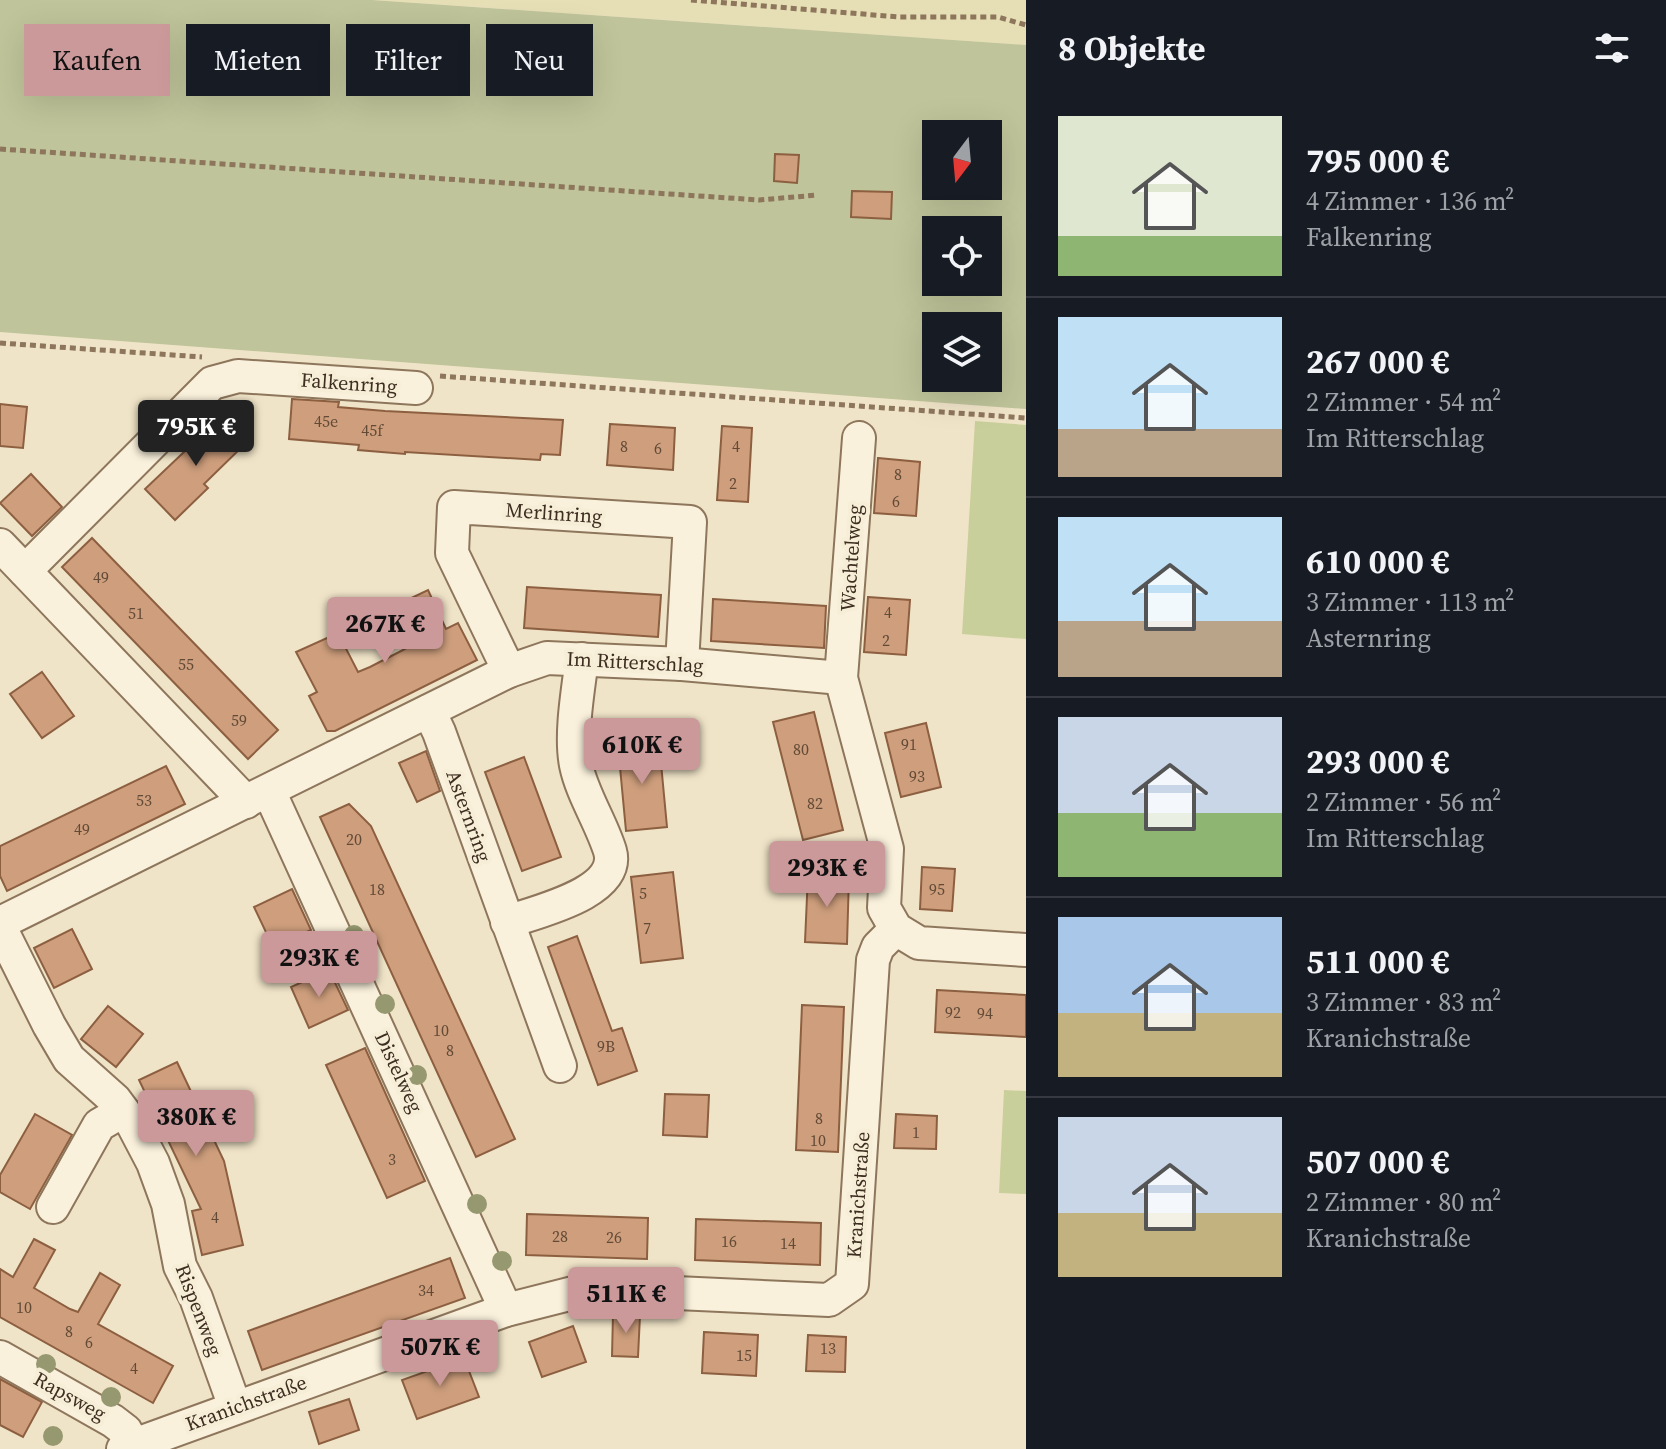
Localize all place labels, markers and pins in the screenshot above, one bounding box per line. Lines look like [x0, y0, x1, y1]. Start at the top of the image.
pin: 795K € [131, 400, 261, 468]
pin: 267K € [320, 597, 450, 665]
pin: 610K € [577, 718, 707, 786]
pin: 293K € [762, 841, 892, 909]
pin: 293K € [254, 931, 384, 999]
pin: 380K € [131, 1090, 261, 1158]
pin: 511K € [561, 1267, 691, 1335]
pin: 507K € [375, 1320, 505, 1388]

